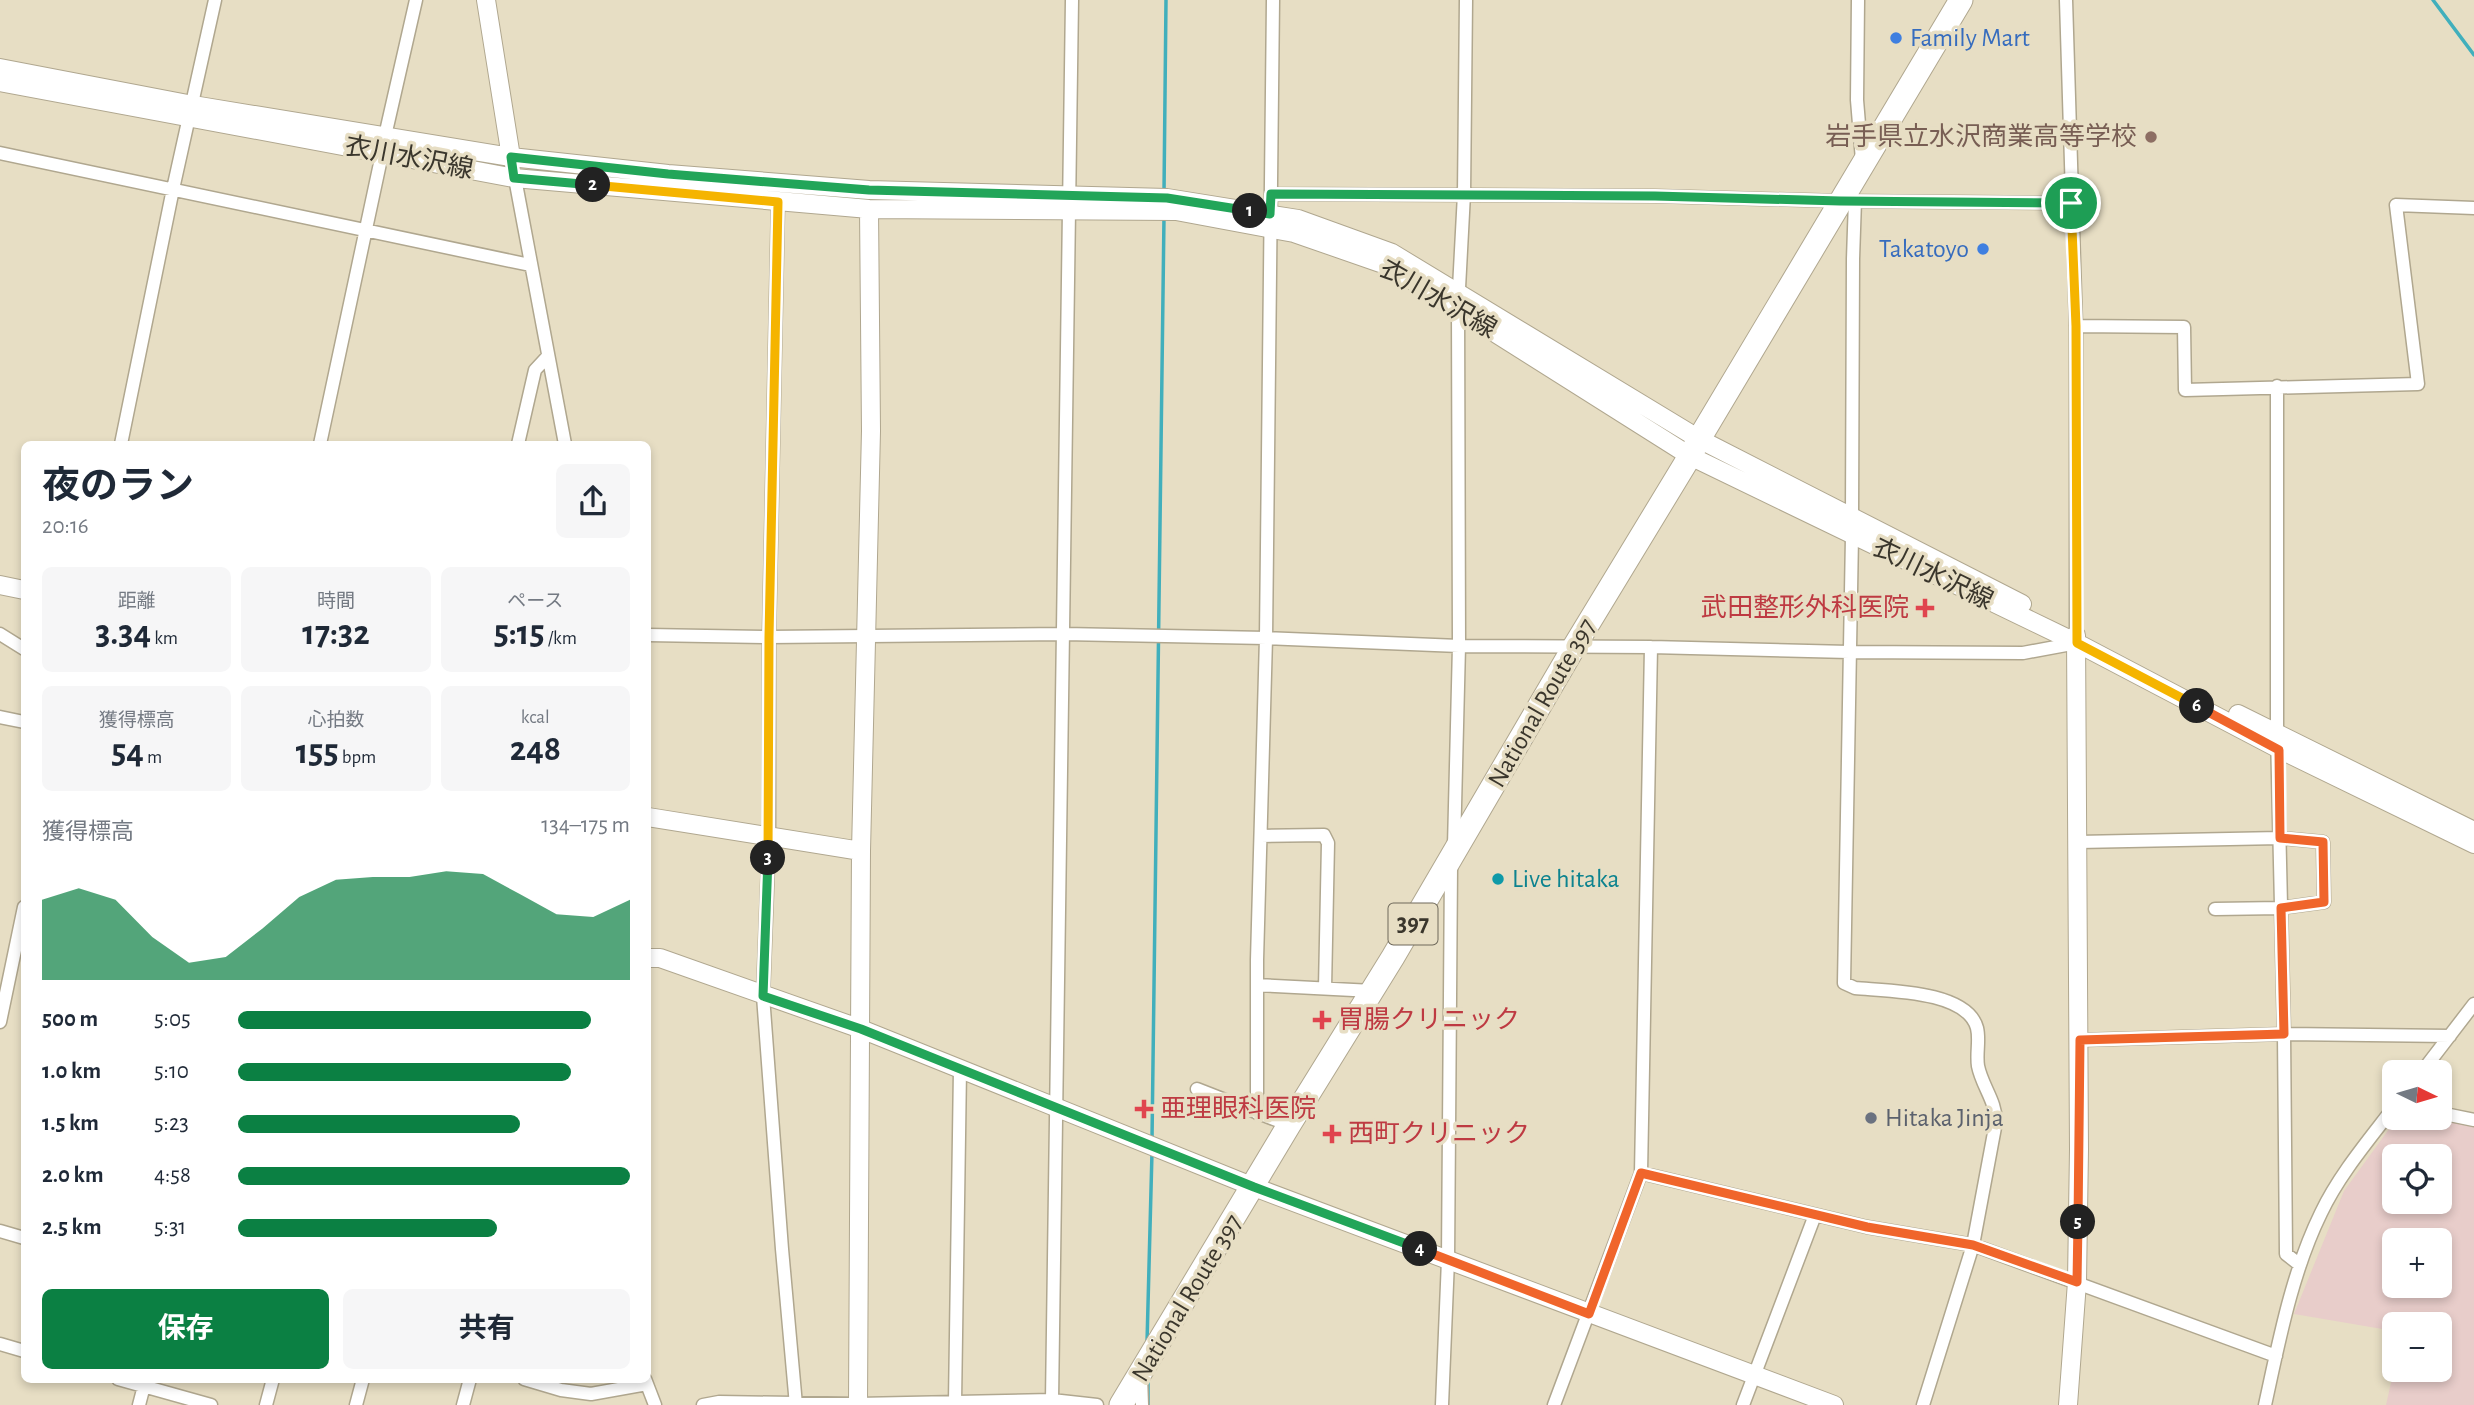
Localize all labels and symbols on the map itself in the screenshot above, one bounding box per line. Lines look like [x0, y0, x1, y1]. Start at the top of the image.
place label: Family Mart [1910, 25, 2030, 51]
marker: Family Mart [1888, 30, 1904, 46]
place label: 岩手県立水沢商業高等学校 [1825, 122, 2137, 150]
marker: 岩手県立水沢商業高等学校 [2143, 129, 2159, 145]
street label: 衣川水沢線 [343, 131, 476, 183]
pin: 2 [576, 168, 610, 202]
pin [2041, 173, 2101, 233]
pin: 1 [1232, 194, 1268, 228]
place label: Takatoyo [1879, 236, 1969, 262]
marker: Takatoyo [1975, 241, 1991, 257]
street label: 衣川水沢線 [1375, 254, 1502, 343]
street label: 衣川水沢線 [1869, 532, 1998, 614]
place label: 武田整形外科医院 [1701, 594, 1909, 621]
marker: 武田整形外科医院 [1915, 598, 1935, 618]
street label: National Route 397 [1483, 614, 1601, 792]
pin: 6 [2180, 688, 2214, 724]
pin: 3 [750, 840, 786, 876]
place label: Live hitaka [1512, 866, 1619, 892]
marker: Live hitaka [1490, 871, 1506, 887]
road number: 397 [1388, 904, 1438, 944]
place label: 胃腸クリニック [1338, 1007, 1520, 1033]
marker: 胃腸クリニック [1312, 1010, 1332, 1030]
north arrow [2382, 1060, 2452, 1130]
place label: 亜理眼科医院 [1160, 1095, 1316, 1122]
marker: 亜理眼科医院 [1134, 1099, 1154, 1119]
place label: Hitaka Jinja [1885, 1105, 2004, 1131]
marker: Hitaka Jinja [1863, 1110, 1879, 1126]
place label: 西町クリニック [1348, 1121, 1530, 1147]
marker: 西町クリニック [1322, 1124, 1342, 1144]
pin: 5 [2060, 1204, 2096, 1240]
street label: National Route 397 [1127, 1210, 1247, 1386]
pin: 4 [1402, 1232, 1438, 1266]

